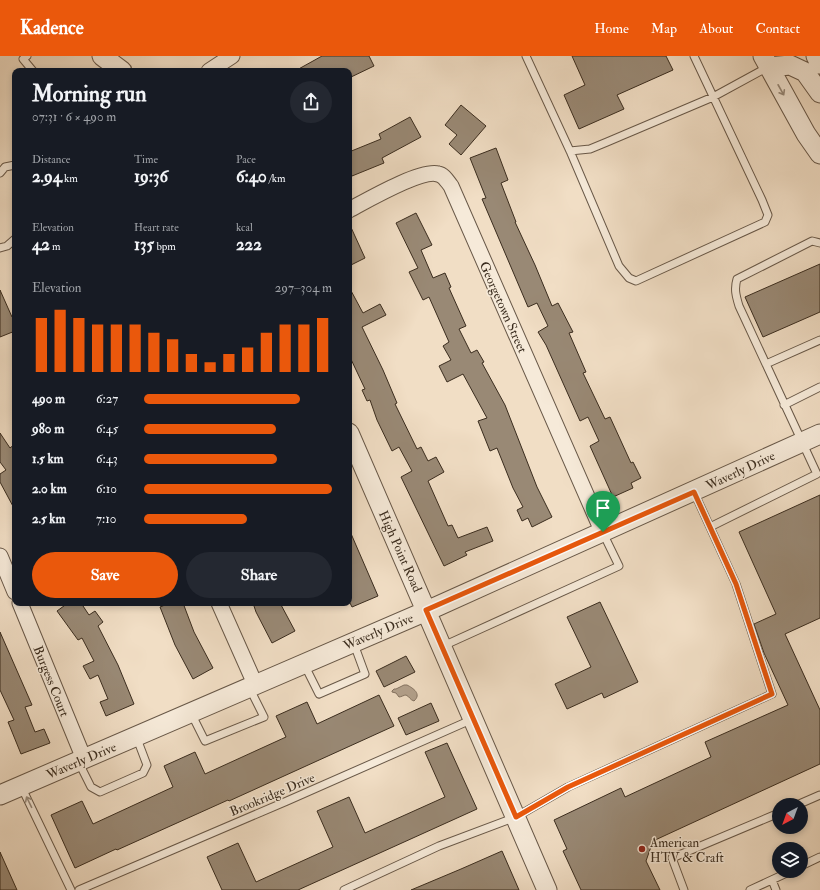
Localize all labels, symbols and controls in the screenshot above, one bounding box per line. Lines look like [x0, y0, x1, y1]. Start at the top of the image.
text: Kadence [20, 16, 84, 40]
text: Home [594, 20, 629, 37]
text: Map [651, 20, 677, 37]
text: About [699, 20, 733, 37]
text: Contact [755, 20, 800, 37]
text: Morning run [32, 80, 147, 108]
button: share [290, 81, 332, 123]
one-way arrow [778, 84, 786, 96]
text: 07:31 · 6 × 490 m [32, 109, 116, 125]
text: Distance [32, 153, 70, 166]
text: Time [134, 153, 158, 166]
text: Pace [236, 153, 256, 166]
text: 2.94 [32, 166, 62, 187]
text: 19:36 [134, 166, 168, 187]
text: 6:40 [236, 166, 267, 187]
text: km [62, 172, 78, 185]
text: /km [267, 172, 286, 185]
text: Elevation [32, 221, 74, 234]
text: Heart rate [134, 221, 179, 234]
text: kcal [236, 221, 253, 234]
text: 42 [32, 234, 50, 255]
text: 135 [134, 234, 154, 255]
text: 222 [236, 234, 262, 255]
text: m [50, 240, 61, 253]
text: bpm [154, 240, 176, 253]
street label: Georgetown Street [476, 259, 530, 356]
text: Elevation [32, 280, 82, 296]
text: 297–304 m [275, 280, 332, 296]
text: 490 m [32, 391, 65, 407]
text: 6:27 [96, 391, 118, 407]
text: 980 m [32, 421, 64, 437]
text: 6:45 [96, 421, 119, 437]
street label: Waverly Drive [702, 448, 778, 495]
text: 1.5 km [32, 451, 64, 467]
text: 6:43 [96, 451, 118, 467]
text: 2.0 km [32, 481, 67, 497]
text: 6:10 [96, 481, 117, 497]
pin [586, 491, 620, 532]
icon: arrive [592, 497, 614, 519]
street label: High Point Road [375, 508, 425, 595]
text: 2.5 km [32, 511, 66, 527]
text: 7:10 [96, 511, 116, 527]
button: Save [32, 552, 178, 598]
button: Share [186, 552, 332, 598]
street label: Waverly Drive [340, 610, 417, 655]
street label: Burgess Court [30, 644, 73, 719]
street label: Waverly Drive [43, 739, 120, 784]
street label: Brookridge Drive [227, 770, 318, 820]
one-way arrow [25, 797, 33, 809]
north arrow [772, 798, 808, 834]
map controls [772, 798, 808, 878]
place label: American HTV & Craft [649, 835, 724, 866]
button: layers [772, 842, 808, 878]
marker: American HTV & Craft [637, 844, 647, 854]

